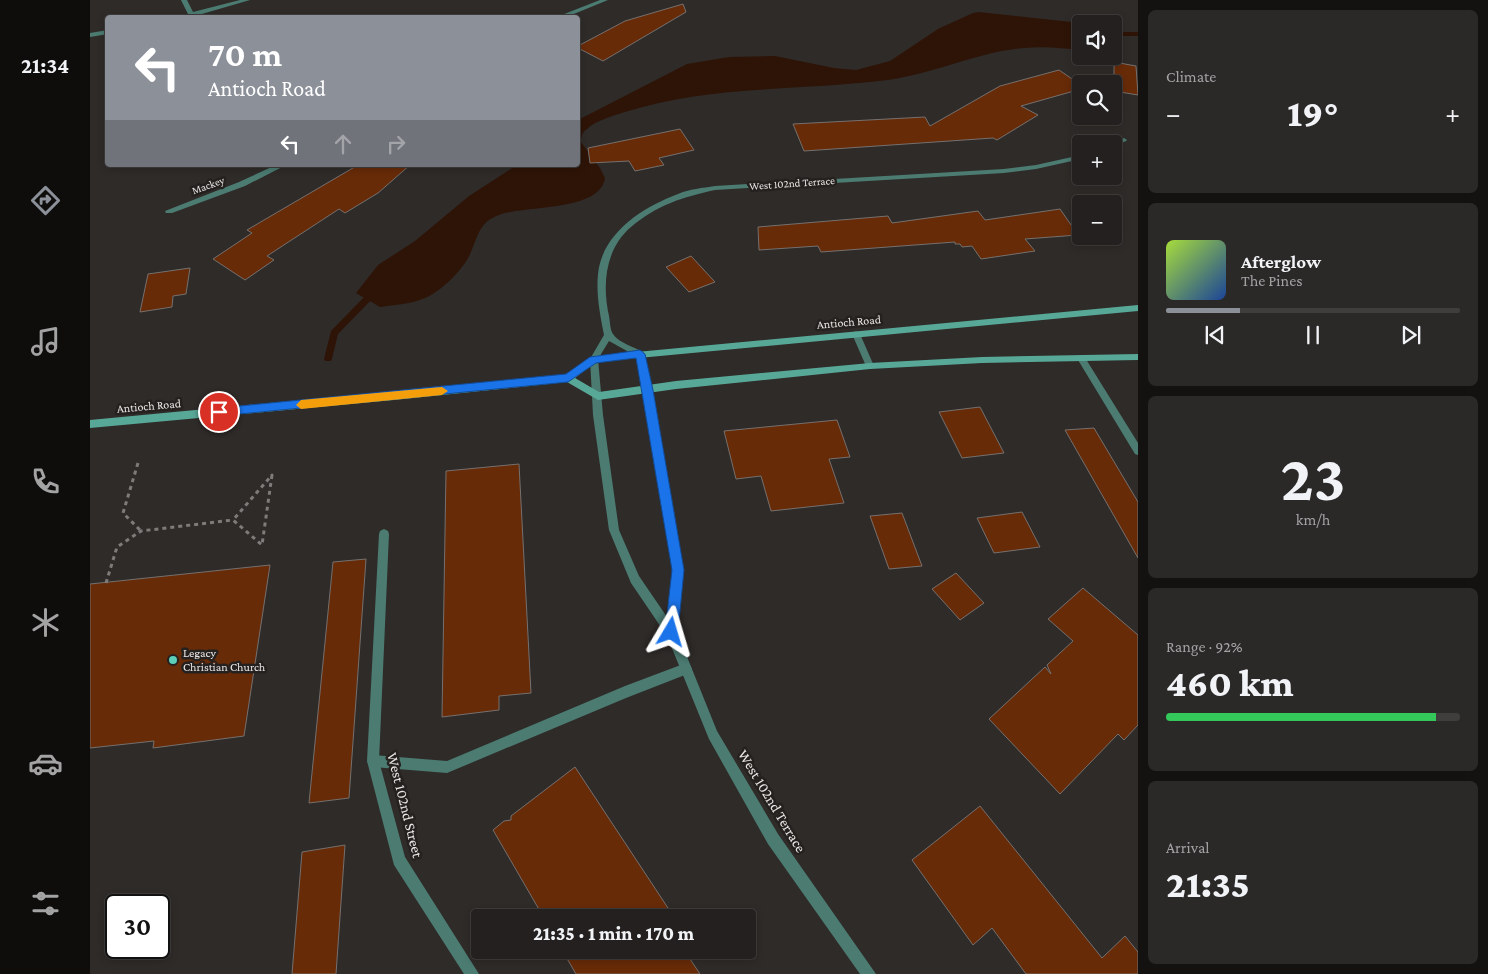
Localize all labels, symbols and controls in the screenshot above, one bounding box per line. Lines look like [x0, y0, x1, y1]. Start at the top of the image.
map controls [1072, 15, 1122, 245]
button: sound [1072, 15, 1122, 65]
icon: left [125, 35, 190, 100]
text: 70 m [208, 35, 282, 74]
text: 21:34 [21, 53, 69, 78]
text: Climate [1166, 68, 1216, 85]
button: search [1072, 75, 1122, 125]
text: Antioch Road [208, 76, 326, 101]
text: 19° [1287, 92, 1339, 134]
text: − [1166, 98, 1181, 129]
text: + [1445, 98, 1460, 129]
icon: left [276, 130, 304, 158]
icon: ahead [329, 130, 357, 158]
icon: right [382, 130, 410, 158]
button: + [1072, 135, 1122, 185]
street label: Mackey [190, 173, 227, 197]
street label: West 102nd Terrace [749, 174, 835, 192]
icon: directions [28, 183, 63, 218]
button: − [1072, 195, 1122, 245]
text: Afterglow [1241, 251, 1321, 272]
text: The Pines [1241, 272, 1302, 289]
street label: Antioch Road [816, 312, 882, 332]
icon: previous [1201, 321, 1229, 349]
icon: pause [1299, 321, 1327, 349]
icon: next [1397, 321, 1425, 349]
icon: music [28, 324, 63, 359]
pin [198, 391, 240, 433]
street label: Antioch Road [116, 396, 182, 416]
icon: arrive [205, 398, 233, 426]
text: 23 [1281, 442, 1345, 514]
icon: phone [28, 464, 63, 499]
text: km/h [1296, 511, 1330, 528]
icon: climate [28, 605, 63, 640]
position arrow [644, 605, 696, 657]
text: Range · 92% [1166, 638, 1243, 655]
place label: Legacy Christian Church [183, 646, 266, 674]
marker: Legacy Christian Church [167, 654, 179, 666]
text: 460 km [1166, 662, 1294, 704]
icon: car [28, 746, 63, 781]
street label: West 102nd Terrace [735, 747, 809, 856]
street label: West 102nd Street [384, 751, 426, 860]
text: Arrival [1166, 839, 1210, 856]
text: 21:35 [1166, 863, 1250, 905]
icon: filters [28, 886, 63, 921]
speed limit sign: 30 [105, 894, 170, 959]
text: 21:35 · 1 min · 170 m [533, 923, 694, 944]

